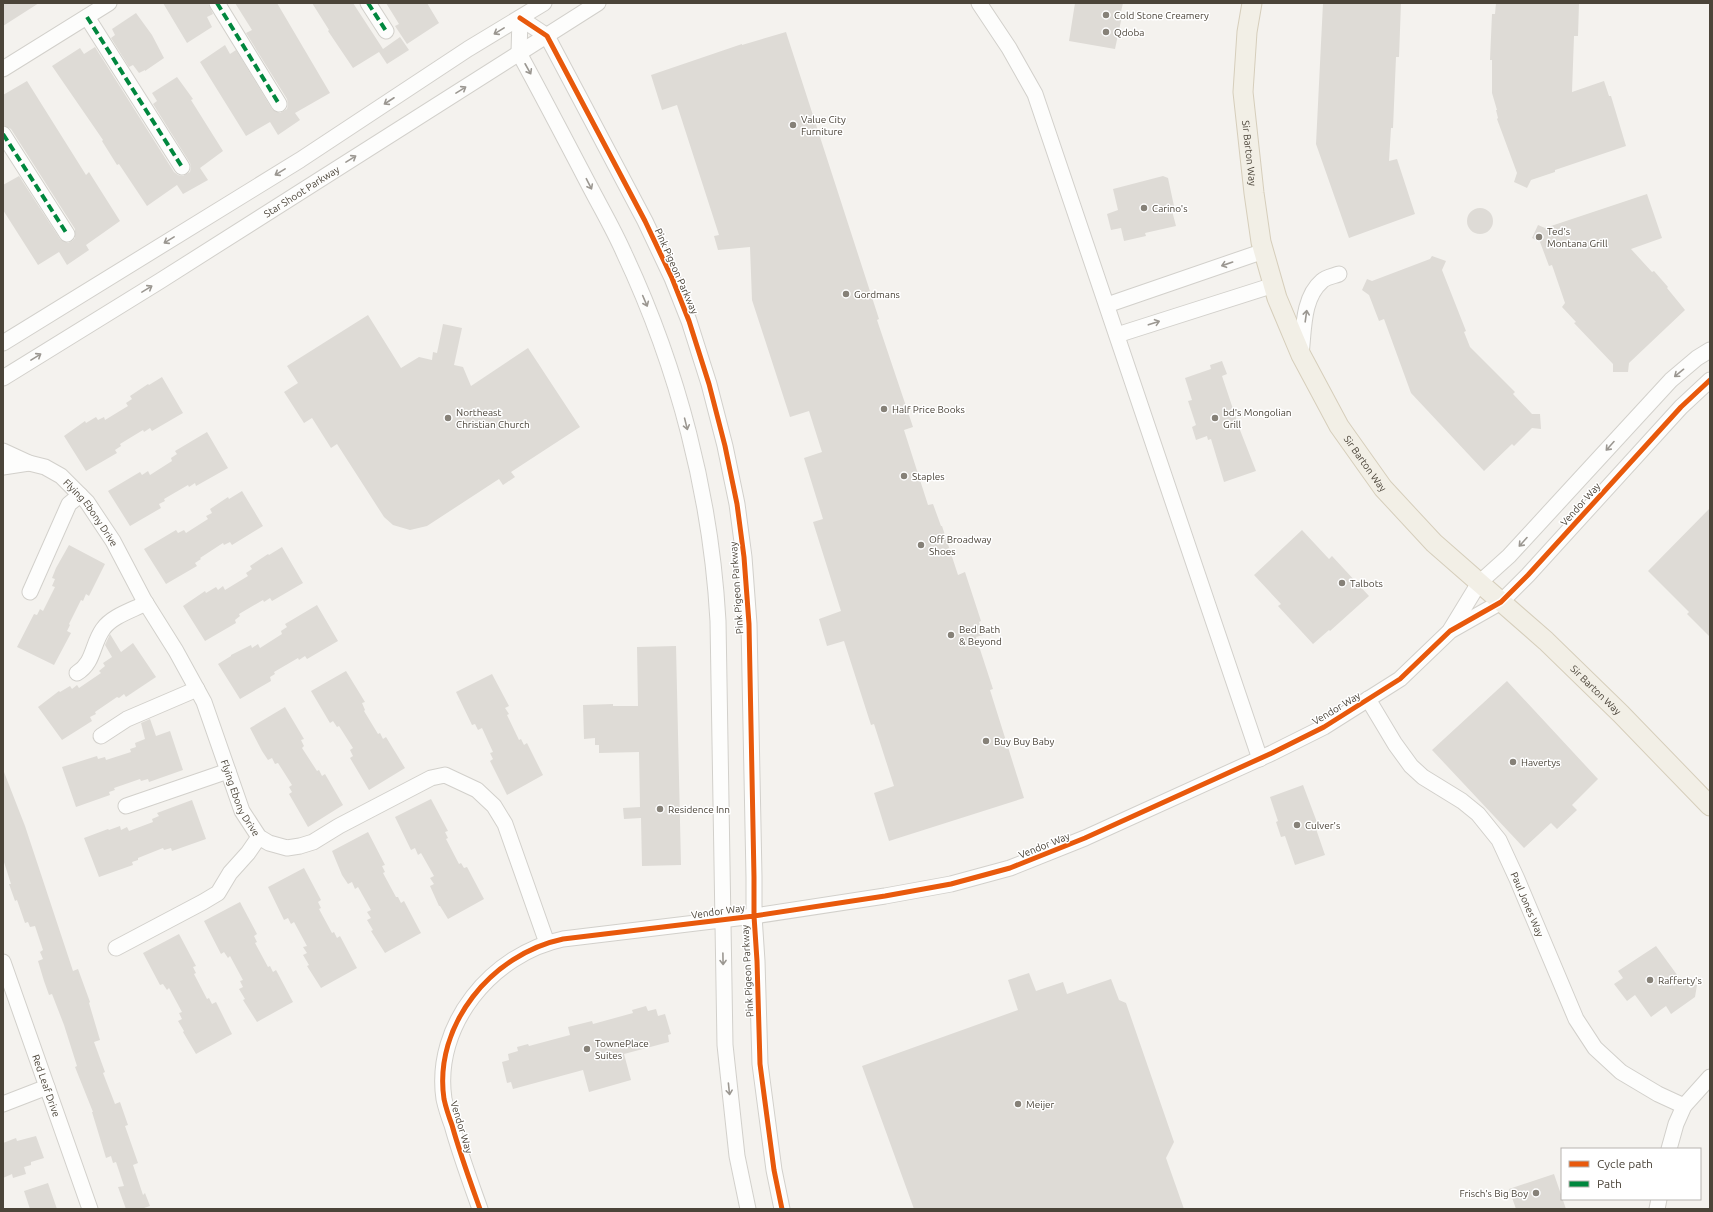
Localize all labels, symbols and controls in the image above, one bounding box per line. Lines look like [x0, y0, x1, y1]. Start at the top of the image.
marker: Cold Stone Creamery [1101, 10, 1111, 20]
place label: Cold Stone Creamery [1114, 10, 1209, 21]
one-way arrow [494, 27, 505, 35]
marker: Qdoba [1101, 27, 1111, 37]
place label: Qdoba [1114, 27, 1144, 38]
one-way arrow [525, 63, 533, 75]
one-way arrow [455, 86, 466, 94]
one-way arrow [384, 97, 395, 105]
place label: Value City Furniture [801, 114, 846, 137]
marker: Value City Furniture [788, 120, 798, 130]
street label: Sir Barton Way [1240, 120, 1258, 187]
one-way arrow [345, 155, 357, 163]
street label: Star Shoot Parkway [262, 164, 341, 220]
one-way arrow [275, 168, 286, 176]
one-way arrow [585, 178, 593, 190]
marker: Carino's [1139, 203, 1149, 213]
place label: Carino's [1152, 203, 1188, 214]
place label: Ted's Montana Grill [1547, 226, 1608, 249]
street label: Pink Pigeon Parkway [653, 227, 700, 316]
marker: Ted's Montana Grill [1534, 232, 1544, 242]
one-way arrow [163, 236, 175, 244]
one-way arrow [1220, 261, 1233, 268]
one-way arrow [141, 285, 153, 293]
marker: Gordmans [841, 289, 851, 299]
place label: Gordmans [854, 289, 900, 300]
one-way arrow [641, 295, 649, 307]
one-way arrow [1302, 310, 1310, 323]
one-way arrow [1147, 319, 1160, 326]
one-way arrow [30, 353, 41, 361]
one-way arrow [1673, 369, 1684, 377]
marker: Half Price Books [879, 404, 889, 414]
place label: Half Price Books [892, 404, 965, 415]
place label: Northeast Christian Church [456, 407, 530, 430]
place label: bd's Mongolian Grill [1223, 407, 1292, 430]
marker: Northeast Christian Church [443, 413, 453, 423]
marker: bd's Mongolian Grill [1210, 413, 1220, 423]
one-way arrow [683, 418, 690, 431]
street label: Sir Barton Way [1342, 434, 1389, 494]
one-way arrow [1606, 440, 1615, 451]
marker: Staples [899, 471, 909, 481]
place label: Staples [912, 471, 945, 482]
street label: Flying Ebony Drive [61, 477, 120, 548]
street label: Vendor Way [1558, 480, 1603, 528]
place label: Off Broadway Shoes [929, 534, 992, 557]
one-way arrow [1518, 536, 1527, 547]
marker: Off Broadway Shoes [916, 540, 926, 550]
street label: Pink Pigeon Parkway [728, 541, 745, 635]
marker: Talbots [1337, 578, 1347, 588]
place label: Talbots [1350, 578, 1383, 589]
place label: Bed Bath & Beyond [959, 624, 1002, 647]
marker: Bed Bath & Beyond [946, 630, 956, 640]
street label: Sir Barton Way [1568, 663, 1623, 717]
street label: Vendor Way [1310, 690, 1362, 727]
marker: Buy Buy Baby [981, 736, 991, 746]
place label: Buy Buy Baby [994, 736, 1055, 747]
marker: Havertys [1508, 757, 1518, 767]
place label: Havertys [1521, 757, 1560, 768]
street label: Flying Ebony Drive [219, 758, 262, 838]
marker: Residence Inn [655, 804, 665, 814]
place label: Residence Inn [668, 804, 730, 815]
marker: Culver's [1292, 820, 1302, 830]
place label: Culver's [1305, 820, 1340, 831]
street label: Vendor Way [1017, 830, 1071, 861]
street label: Paul Jones Way [1508, 870, 1546, 939]
street label: Vendor Way [691, 902, 746, 921]
street label: Pink Pigeon Parkway [740, 924, 755, 1017]
one-way arrow [719, 952, 727, 965]
marker: Rafferty's [1645, 975, 1655, 985]
place label: Rafferty's [1658, 975, 1702, 986]
place label: TownePlace Suites [595, 1038, 649, 1061]
marker: TownePlace Suites [582, 1044, 592, 1054]
street label: Red Leaf Drive [30, 1053, 62, 1118]
one-way arrow [725, 1082, 733, 1095]
marker: Meijer [1013, 1099, 1023, 1109]
place label: Meijer [1026, 1099, 1055, 1110]
street label: Vendor Way [448, 1100, 475, 1155]
legend [1561, 1148, 1701, 1200]
text: Cycle path [1597, 1157, 1653, 1170]
text: Path [1597, 1177, 1622, 1190]
place label: Frisch's Big Boy [1459, 1188, 1528, 1199]
marker: Frisch's Big Boy [1531, 1188, 1541, 1198]

